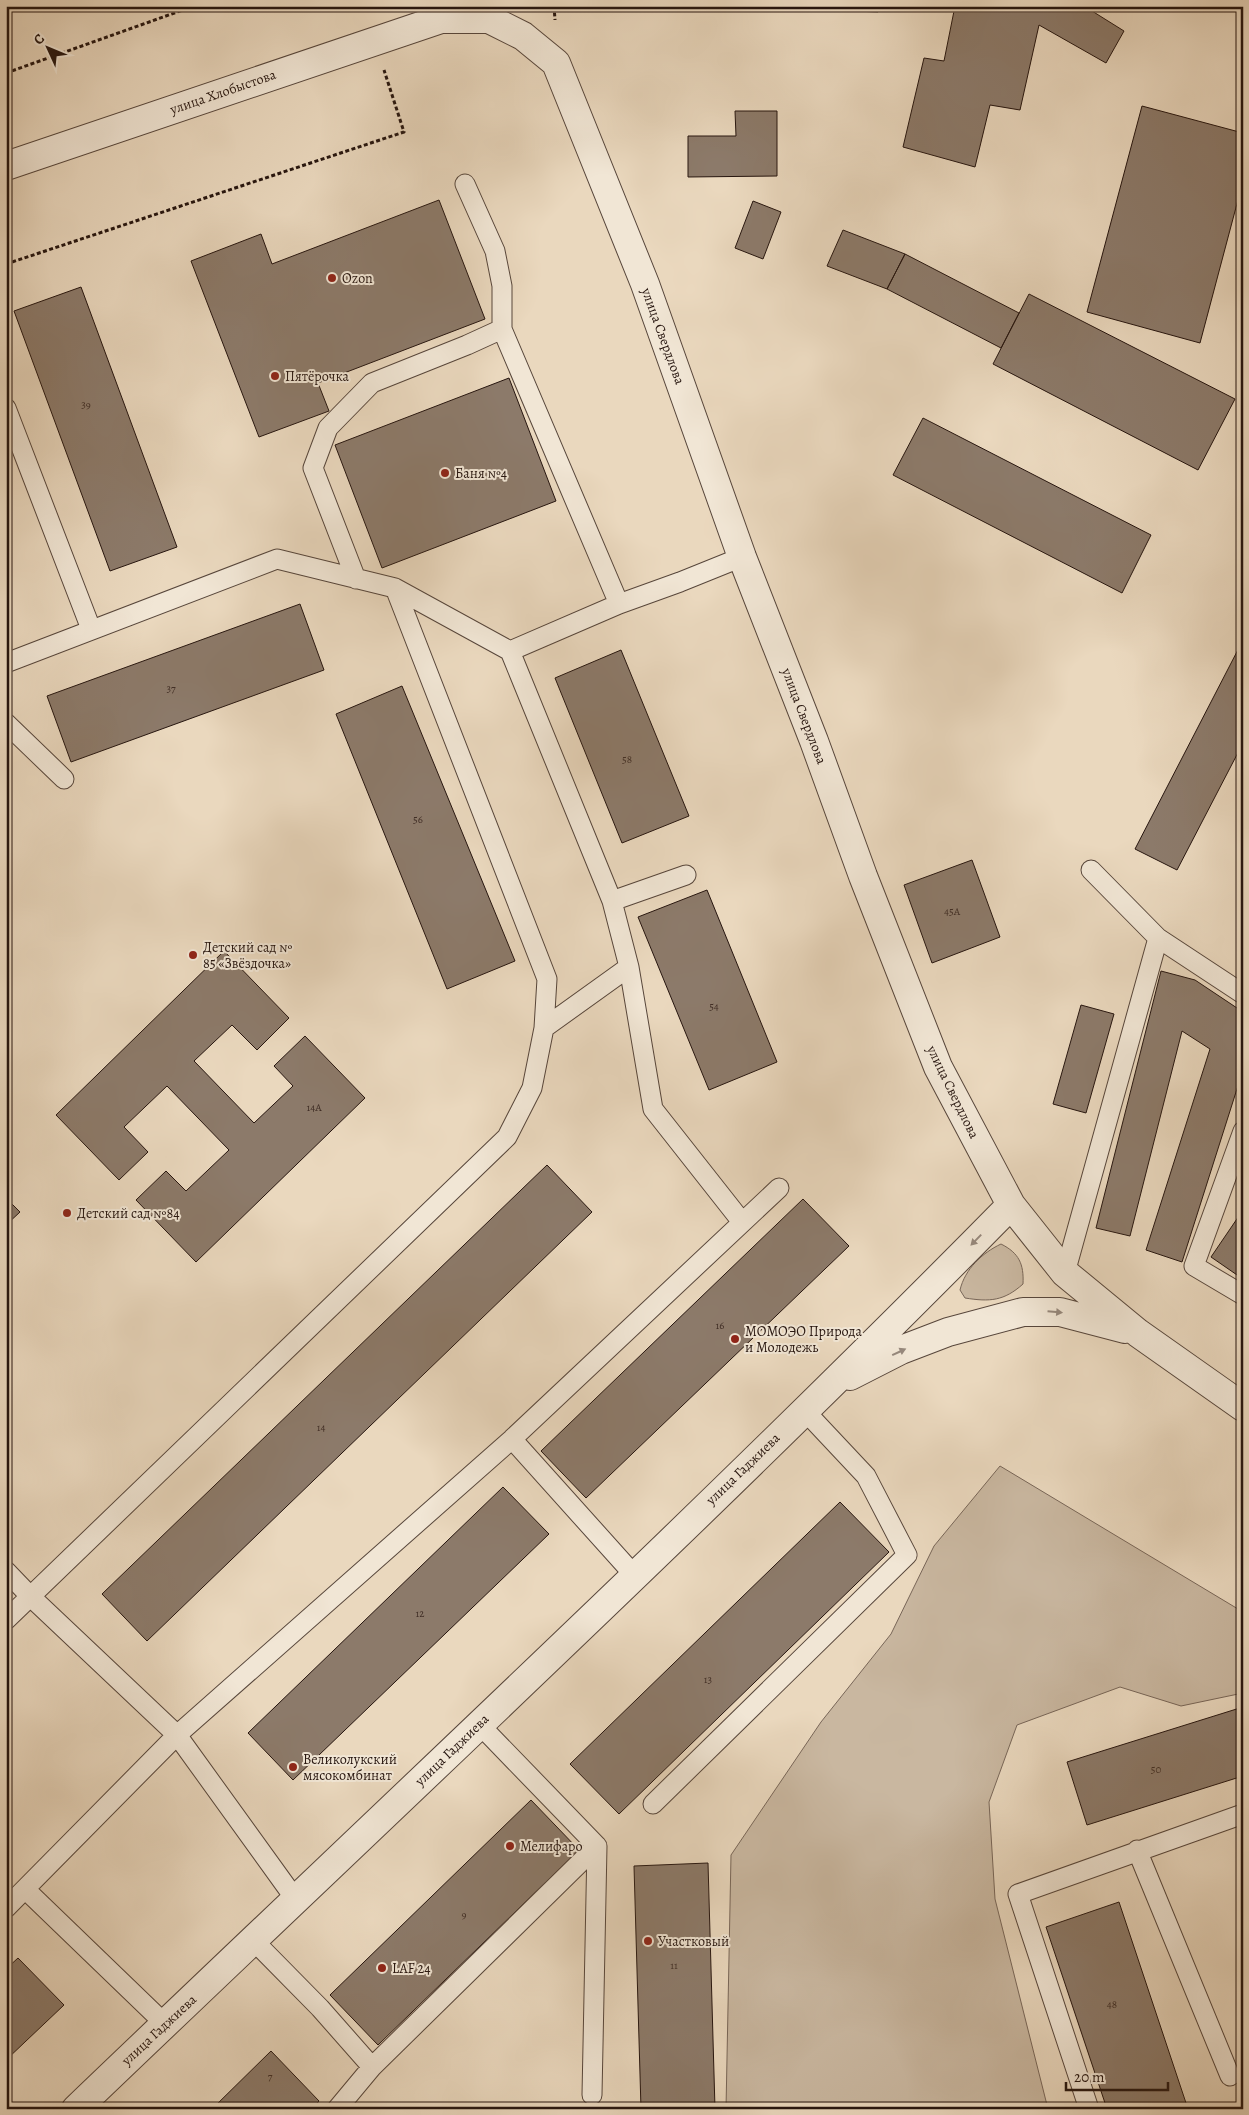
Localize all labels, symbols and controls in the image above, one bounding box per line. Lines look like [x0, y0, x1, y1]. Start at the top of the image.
north arrow [22, 22, 72, 72]
text: С [29, 29, 49, 49]
street label: улица Хлобыстова [167, 65, 279, 119]
place label: Ozon [342, 269, 373, 288]
marker: Ozon [326, 272, 338, 284]
street label: улица Свердлова [636, 284, 689, 387]
place label: Пятёрочка [285, 367, 349, 386]
marker: Пятёрочка [269, 370, 281, 382]
house number: 39 [81, 397, 91, 412]
place label: Баня №4 [455, 464, 507, 483]
marker: Баня №4 [439, 467, 451, 479]
street label: улица Свердлова [777, 664, 831, 767]
house number: 37 [166, 681, 176, 696]
house number: 58 [622, 752, 632, 767]
house number: 56 [413, 812, 423, 827]
house number: 45А [944, 904, 961, 919]
place label: Детский сад № 85 «Звёздочка» [203, 938, 292, 973]
marker: Детский сад № 85 «Звёздочка» [187, 949, 199, 961]
house number: 54 [709, 999, 719, 1014]
street label: улица Свердлова [922, 1041, 984, 1142]
house number: 14А [306, 1100, 322, 1115]
place label: Детский сад №84 [77, 1204, 180, 1223]
marker: Детский сад №84 [61, 1207, 73, 1219]
one-way arrow [971, 1233, 983, 1245]
one-way arrow [1047, 1308, 1063, 1316]
house number: 16 [716, 1318, 724, 1333]
place label: МОМОЭО Природа и Молодежь [745, 1322, 862, 1357]
marker: МОМОЭО Природа и Молодежь [729, 1333, 741, 1345]
one-way arrow [892, 1347, 906, 1355]
house number: 14 [317, 1420, 325, 1435]
street label: улица Гаджиева [701, 1428, 785, 1510]
house number: 12 [416, 1606, 425, 1621]
house number: 13 [704, 1672, 712, 1687]
street label: улица Гаджиева [410, 1709, 494, 1791]
place label: Великолукский мясокомбинат [303, 1750, 397, 1785]
marker: Великолукский мясокомбинат [287, 1761, 299, 1773]
house number: 50 [1151, 1762, 1161, 1777]
place label: Мелифаро [520, 1837, 583, 1856]
marker: Мелифаро [504, 1840, 516, 1852]
house number: 9 [461, 1907, 467, 1922]
place label: Участковый [658, 1932, 729, 1951]
marker: Участковый [642, 1935, 654, 1947]
house number: 11 [670, 1958, 678, 1973]
place label: LAF 24 [392, 1959, 431, 1978]
marker: LAF 24 [376, 1962, 388, 1974]
street label: улица Гаджиева [117, 1990, 201, 2070]
house number: 48 [1107, 1997, 1117, 2012]
scale bar [1066, 2060, 1169, 2092]
text: 20 m [1074, 2067, 1105, 2087]
house number: 7 [268, 2069, 273, 2084]

